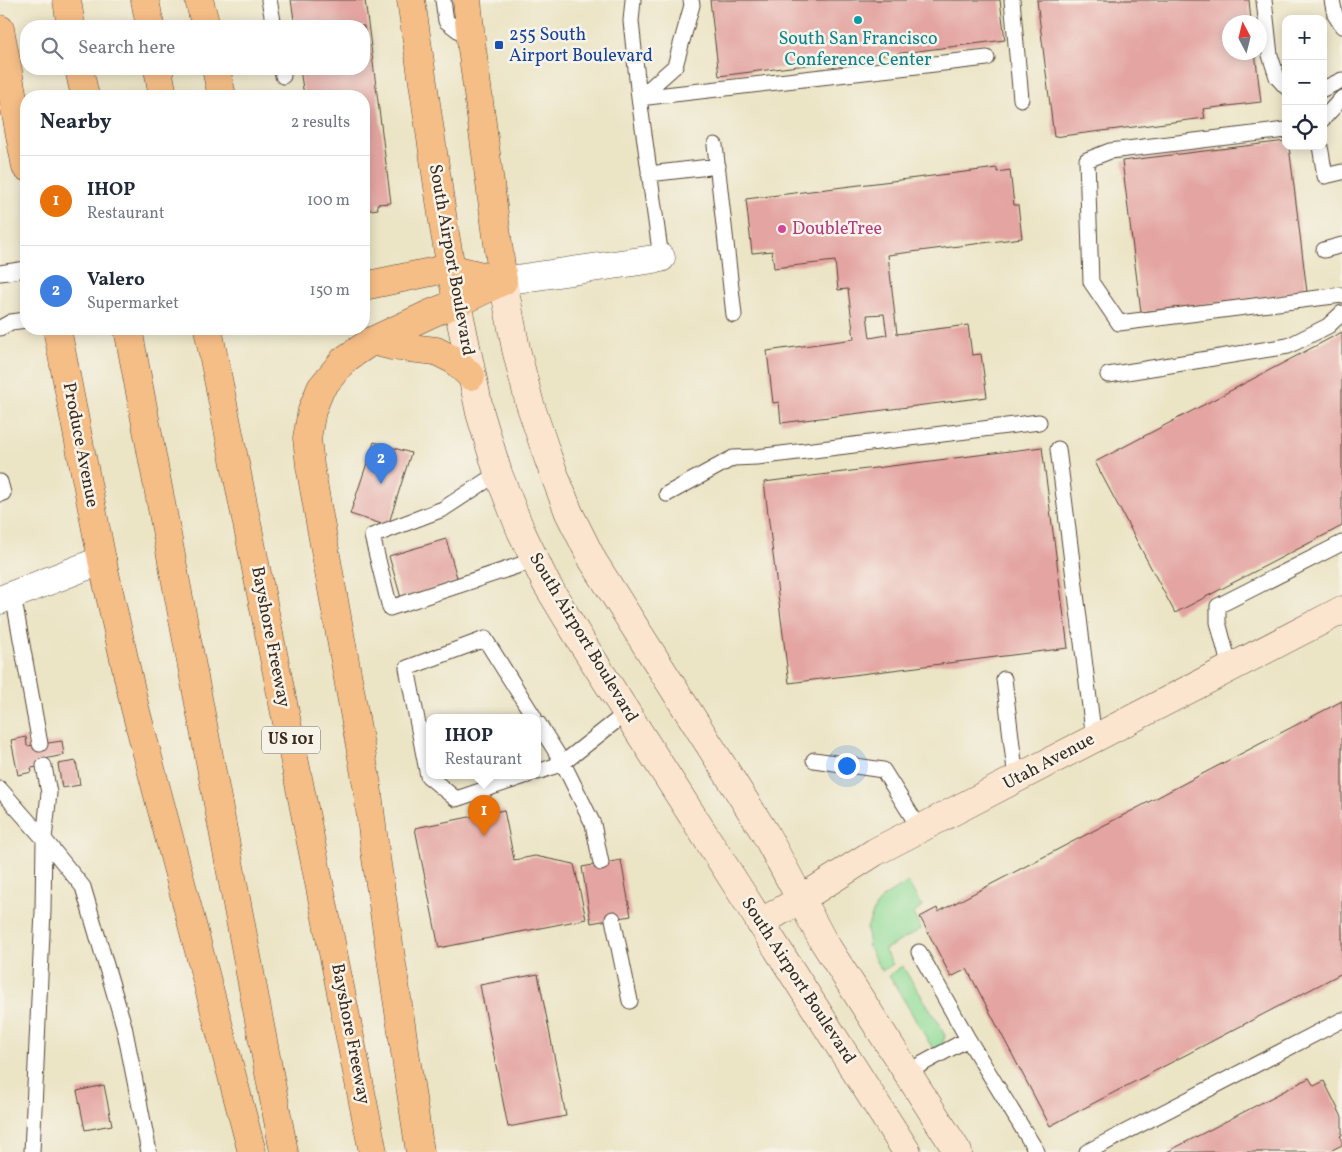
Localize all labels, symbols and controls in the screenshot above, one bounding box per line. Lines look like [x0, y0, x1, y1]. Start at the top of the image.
marker: South San Francisco Conference Center [852, 14, 864, 26]
north arrow [1222, 15, 1267, 60]
map controls [1282, 15, 1327, 150]
button: + [1282, 15, 1327, 60]
search box [20, 20, 370, 75]
place label: 255 South Airport Boulevard [509, 23, 653, 69]
place label: South San Francisco Conference Center [778, 27, 938, 73]
icon: search [38, 34, 66, 62]
text: Search here [78, 35, 175, 61]
marker: 255 South Airport Boulevard [493, 39, 505, 51]
button: − [1282, 60, 1327, 105]
button: locate [1282, 105, 1327, 150]
text: Nearby [40, 108, 111, 137]
text: 2 results [291, 112, 350, 134]
street label: South Airport Boulevard [422, 162, 480, 358]
text: IHOP [87, 177, 135, 203]
text: 1 [53, 190, 59, 212]
text: 100 m [307, 190, 350, 212]
text: Restaurant [87, 203, 165, 225]
place label: DoubleTree [792, 217, 882, 242]
marker: DoubleTree [776, 223, 788, 235]
text: Valero [87, 267, 145, 293]
text: 2 [52, 280, 60, 302]
text: 150 m [309, 280, 350, 302]
text: Supermarket [87, 293, 179, 315]
street label: Produce Avenue [56, 380, 104, 510]
pin: 2 [365, 443, 397, 484]
street label: South Airport Boulevard [522, 548, 644, 728]
street label: Bayshore Freeway [244, 564, 296, 710]
popup [426, 714, 541, 779]
text: IHOP [445, 723, 493, 749]
road number: US 101 [262, 726, 320, 754]
street label: Utah Avenue [999, 727, 1099, 797]
text: Restaurant [445, 749, 522, 771]
your location [834, 753, 860, 779]
pin: 1 [468, 795, 500, 836]
street label: South Airport Boulevard [735, 893, 861, 1069]
street label: Bayshore Freeway [324, 961, 376, 1107]

